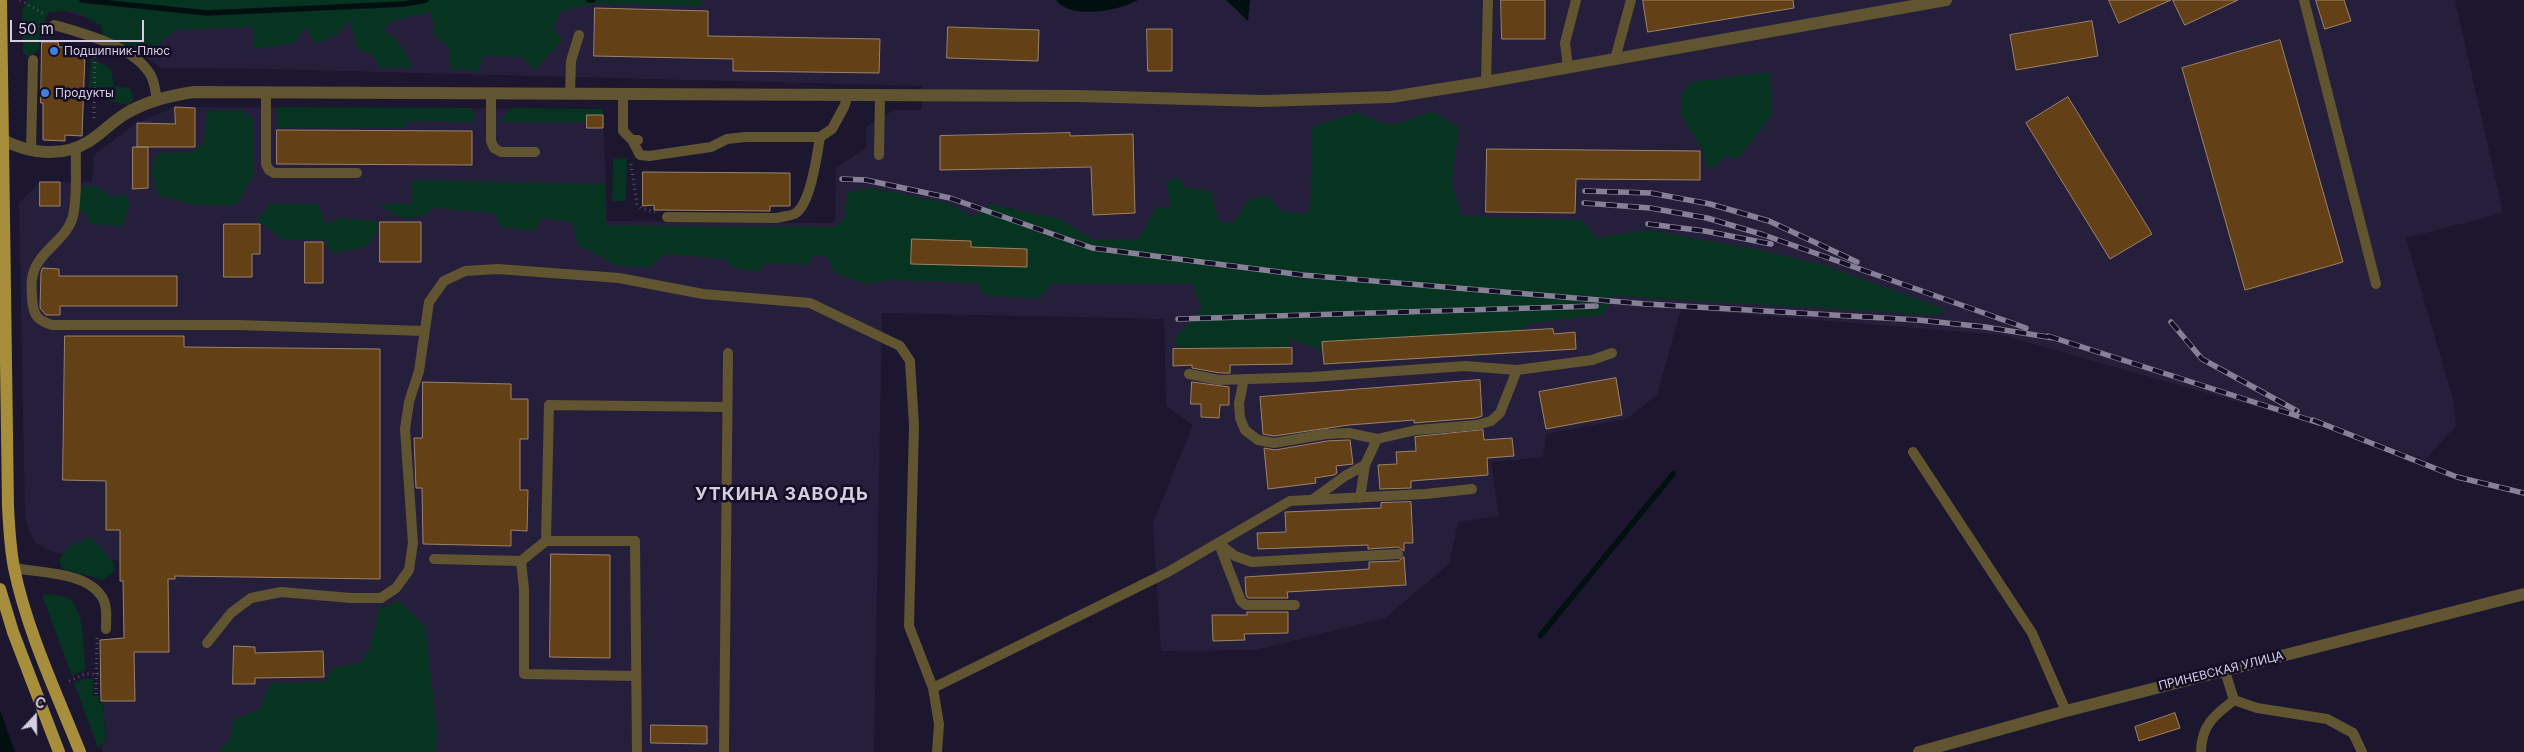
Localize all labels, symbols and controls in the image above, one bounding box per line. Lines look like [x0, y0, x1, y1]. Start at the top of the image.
scale bar [12, 10, 146, 42]
text: 50 m [18, 19, 54, 38]
place label: Подшипник-Плюс [64, 44, 170, 58]
marker: Подшипник-Плюс [48, 45, 60, 57]
place label: Продукты [55, 86, 114, 100]
marker: Продукты [39, 87, 51, 99]
district label: УТКИНА ЗАВОДЬ [693, 484, 871, 506]
street label: ПРИНЕВСКАЯ УЛИЦА [2157, 648, 2285, 694]
north arrow [10, 692, 60, 742]
text: С [33, 693, 48, 712]

